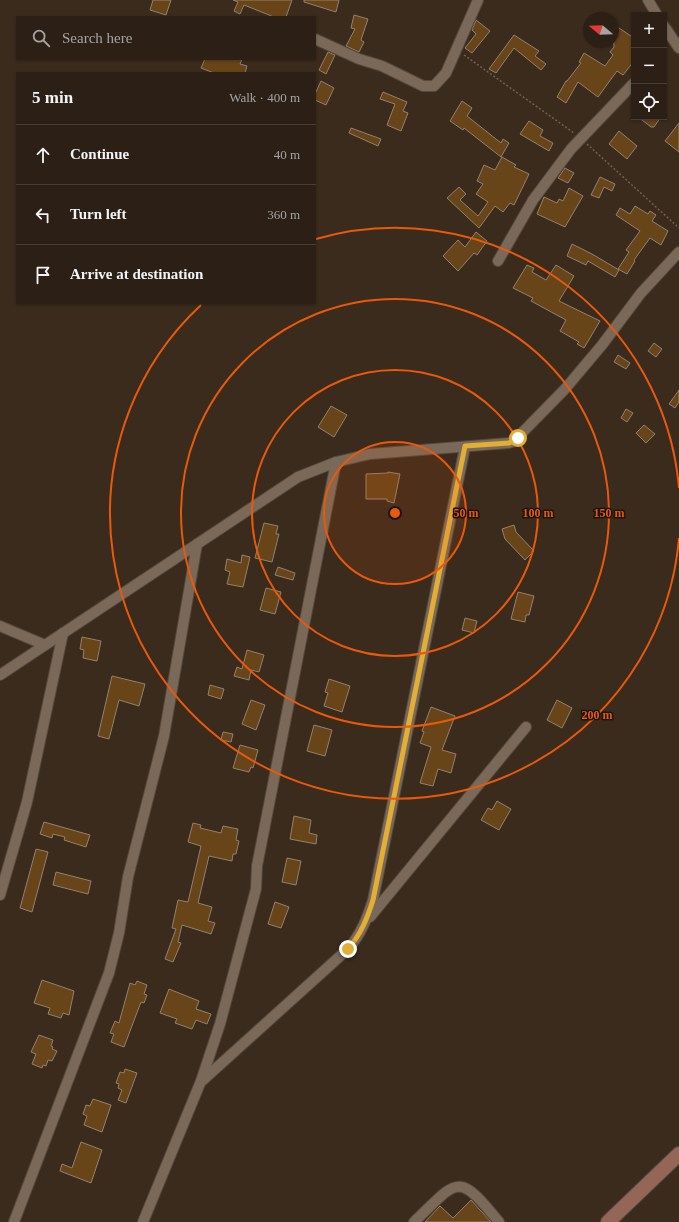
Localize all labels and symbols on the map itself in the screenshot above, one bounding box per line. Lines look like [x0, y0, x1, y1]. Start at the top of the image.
north arrow [583, 12, 619, 48]
route start [509, 429, 527, 447]
centre of rings [388, 506, 402, 520]
text: 50 m [454, 506, 479, 520]
text: 100 m [523, 506, 554, 520]
text: 150 m [594, 506, 625, 520]
text: 200 m [582, 708, 613, 722]
route end [339, 940, 357, 958]

